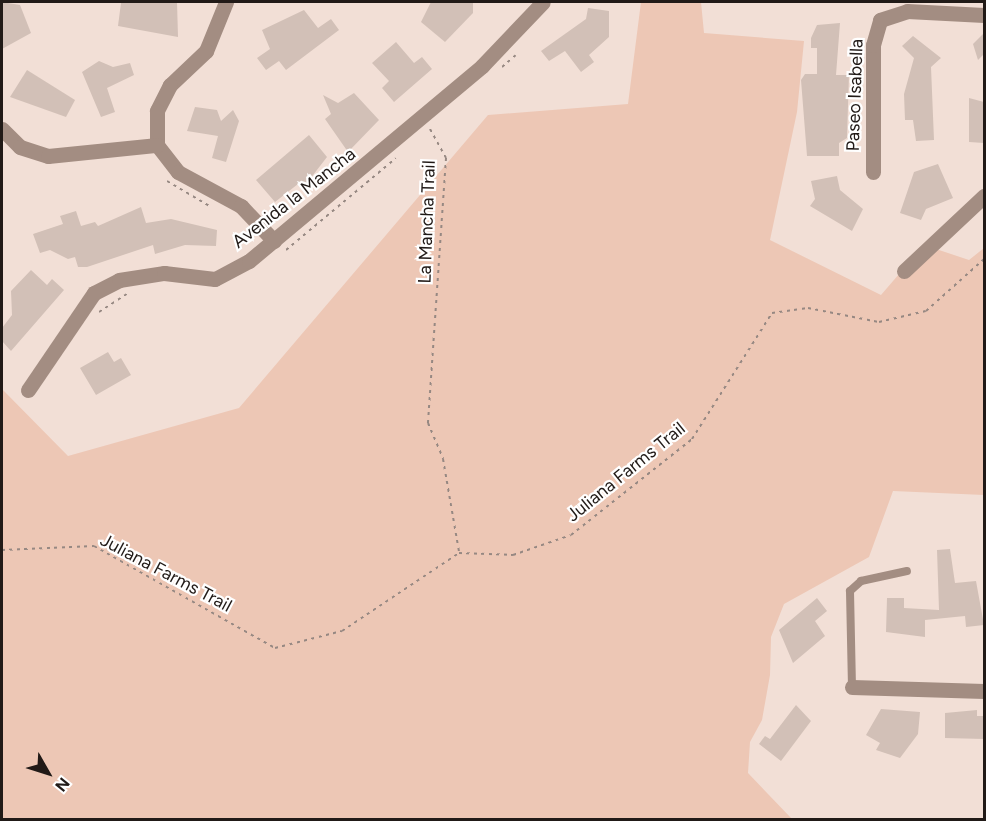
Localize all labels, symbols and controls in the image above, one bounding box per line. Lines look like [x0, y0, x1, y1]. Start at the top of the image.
street label: Paseo Isabella [842, 38, 868, 152]
street label: Avenida la Mancha [228, 143, 360, 253]
street label: La Mancha Trail [414, 160, 440, 284]
street label: Juliana Farms Trail [563, 418, 689, 526]
street label: Juliana Farms Trail [97, 529, 235, 617]
north arrow [18, 743, 78, 803]
text: N [51, 774, 74, 795]

